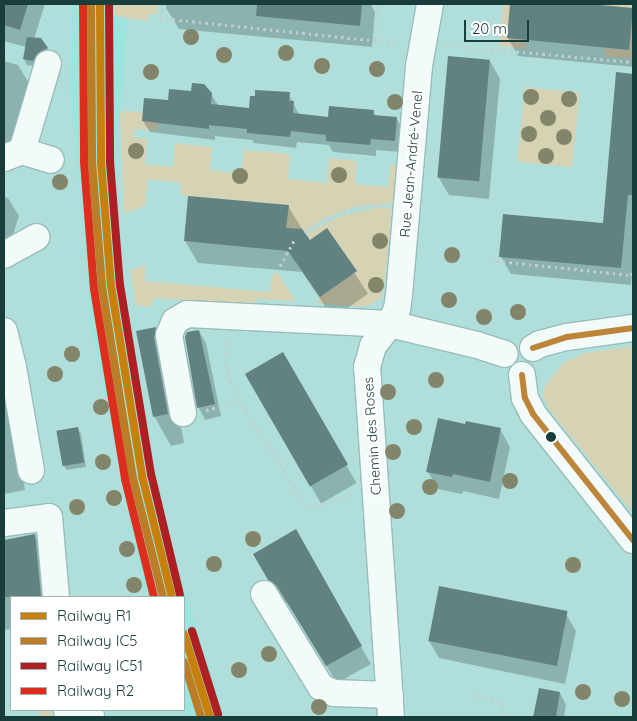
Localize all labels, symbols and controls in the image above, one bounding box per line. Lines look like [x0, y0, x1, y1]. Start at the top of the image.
scale bar [467, 10, 532, 42]
text: 20 m [472, 19, 507, 38]
street label: Rue Jean-André-Venel [396, 90, 426, 238]
street label: Chemin des Roses [359, 376, 385, 496]
unlabelled marker [546, 432, 556, 442]
legend [10, 596, 185, 711]
text: Railway R1 [57, 606, 131, 625]
text: Railway IC5 [57, 631, 137, 650]
text: Railway IC51 [57, 656, 143, 675]
text: Railway R2 [57, 681, 134, 700]

